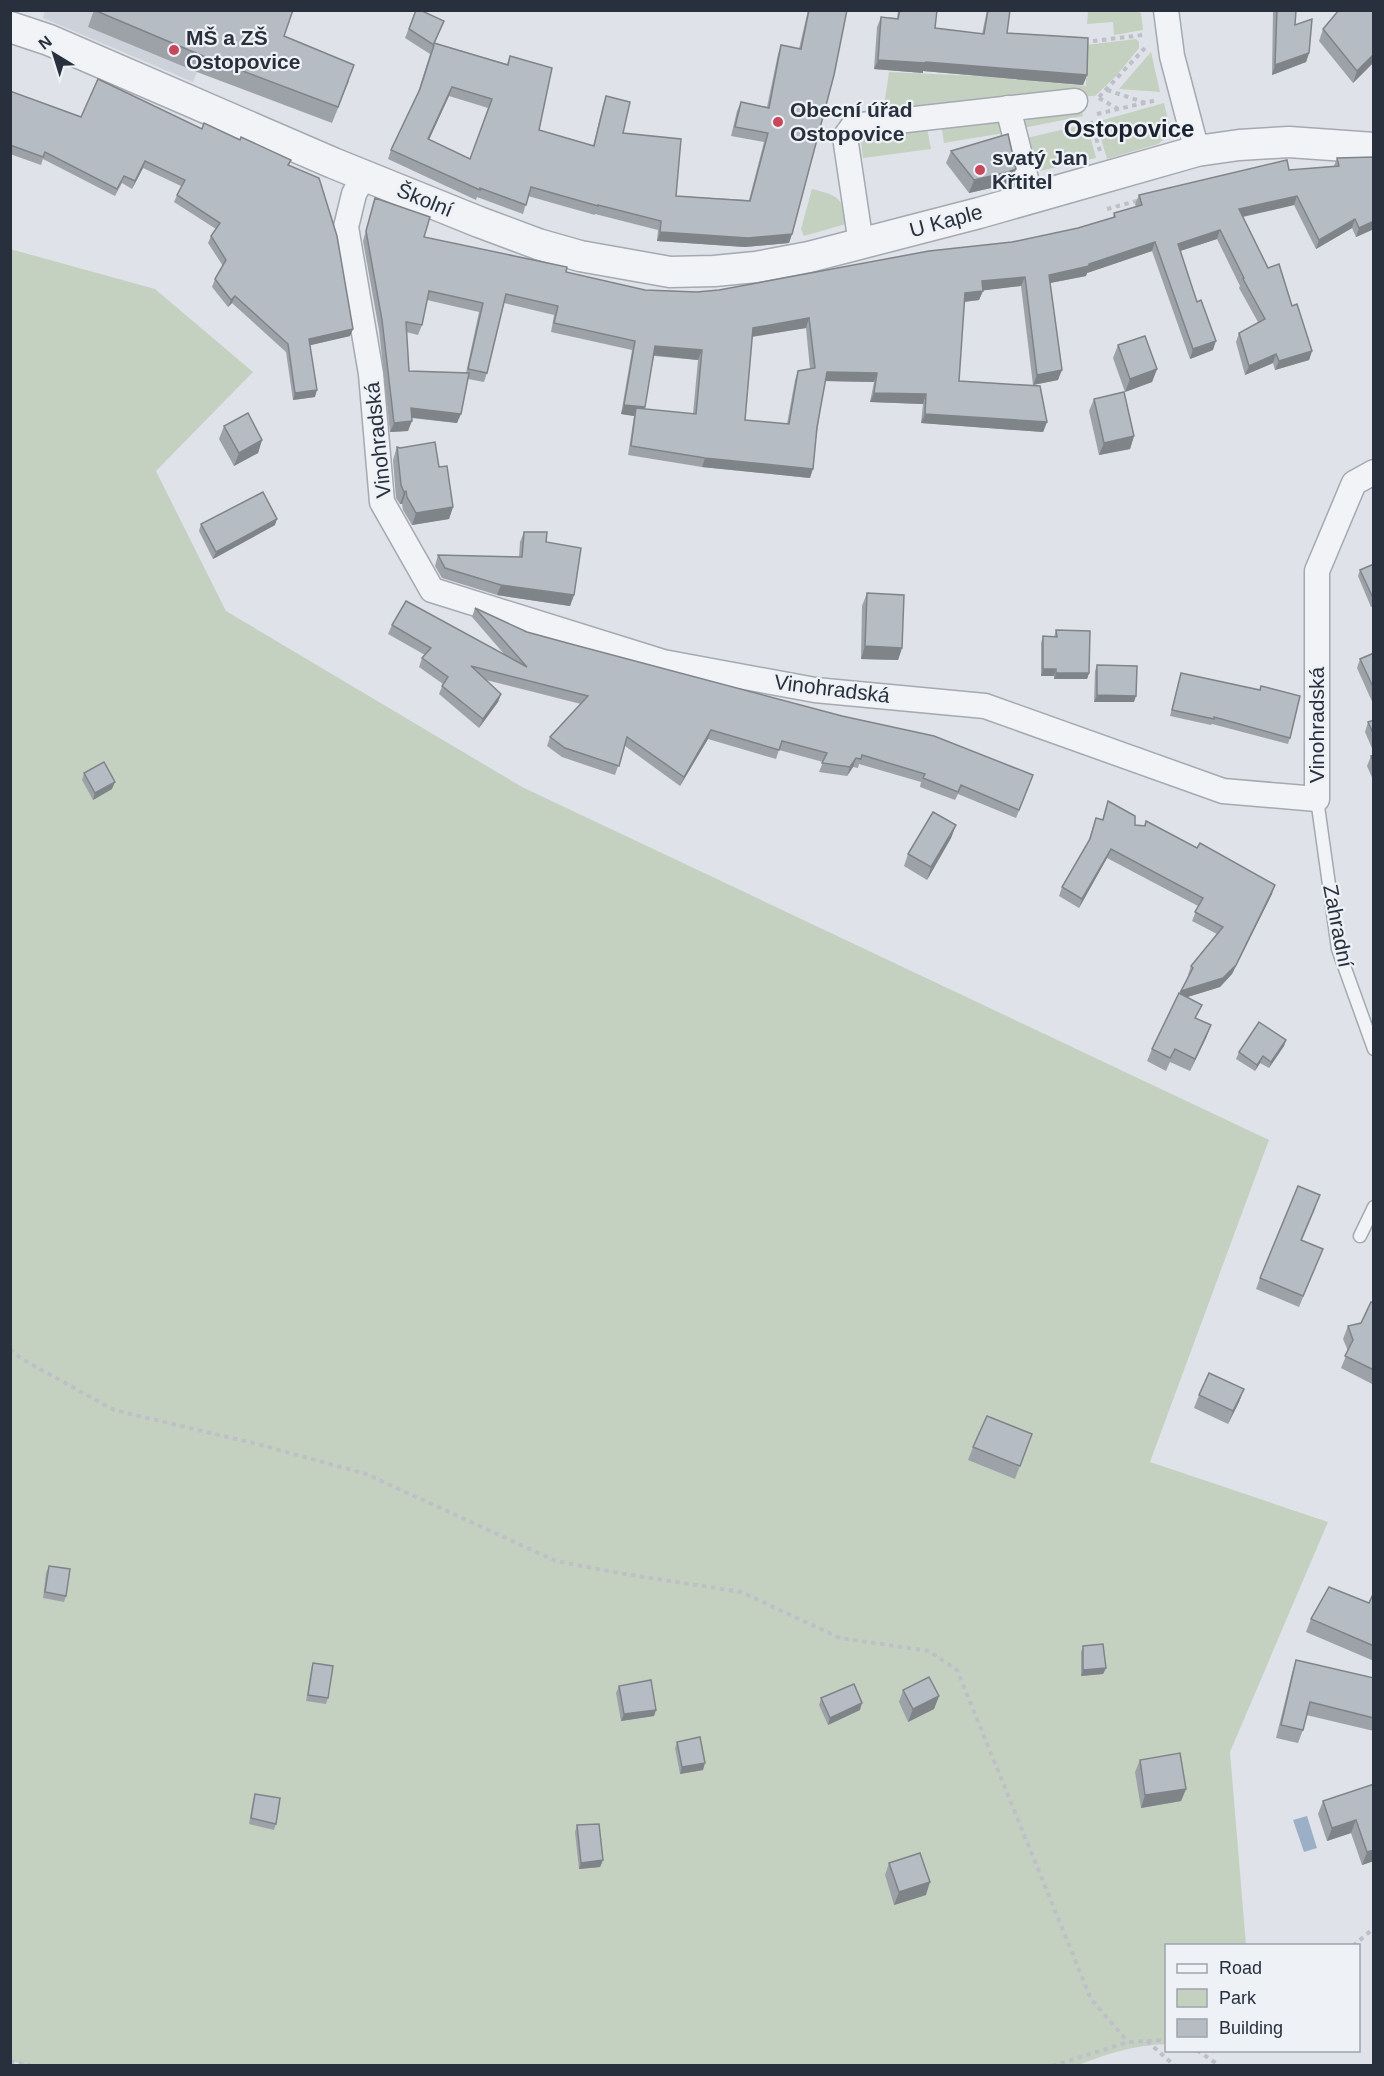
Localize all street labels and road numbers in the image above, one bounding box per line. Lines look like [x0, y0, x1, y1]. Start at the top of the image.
street label: Školní [394, 178, 457, 221]
street label: U Kaple [907, 200, 985, 241]
street label: Vinohradská [360, 381, 395, 499]
street label: Vinohradská [1305, 667, 1328, 783]
street label: Vinohradská [773, 670, 892, 707]
street label: Zahradní [1319, 882, 1358, 970]

